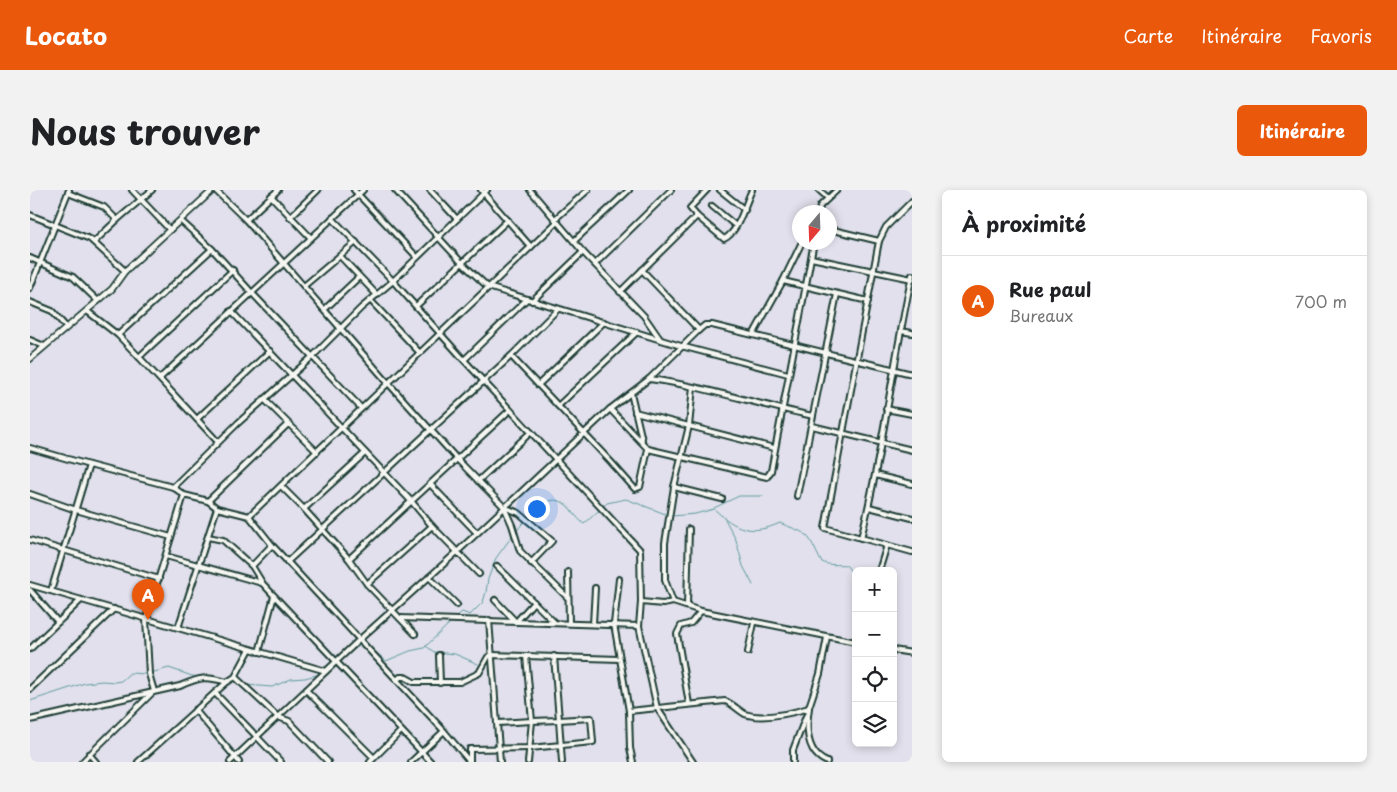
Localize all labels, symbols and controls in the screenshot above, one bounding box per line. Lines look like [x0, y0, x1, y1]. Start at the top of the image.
text: Locato [25, 17, 107, 53]
text: Carte [1123, 22, 1173, 49]
text: Itinéraire [1201, 22, 1282, 49]
text: Favoris [1310, 22, 1372, 49]
text: Nous trouver [30, 104, 260, 157]
button: Itinéraire [1237, 105, 1367, 156]
north arrow [792, 205, 837, 250]
text: À proximité [962, 207, 1086, 239]
text: Rue paul [1009, 275, 1091, 303]
text: A [972, 289, 984, 313]
text: 700 m [1295, 289, 1347, 313]
text: Bureaux [1009, 303, 1073, 327]
your location [524, 496, 550, 522]
map controls [852, 567, 897, 747]
button: + [852, 567, 897, 612]
pin: A [132, 579, 164, 620]
button: − [852, 612, 897, 657]
button: locate [852, 657, 897, 702]
button: layers [852, 702, 897, 747]

